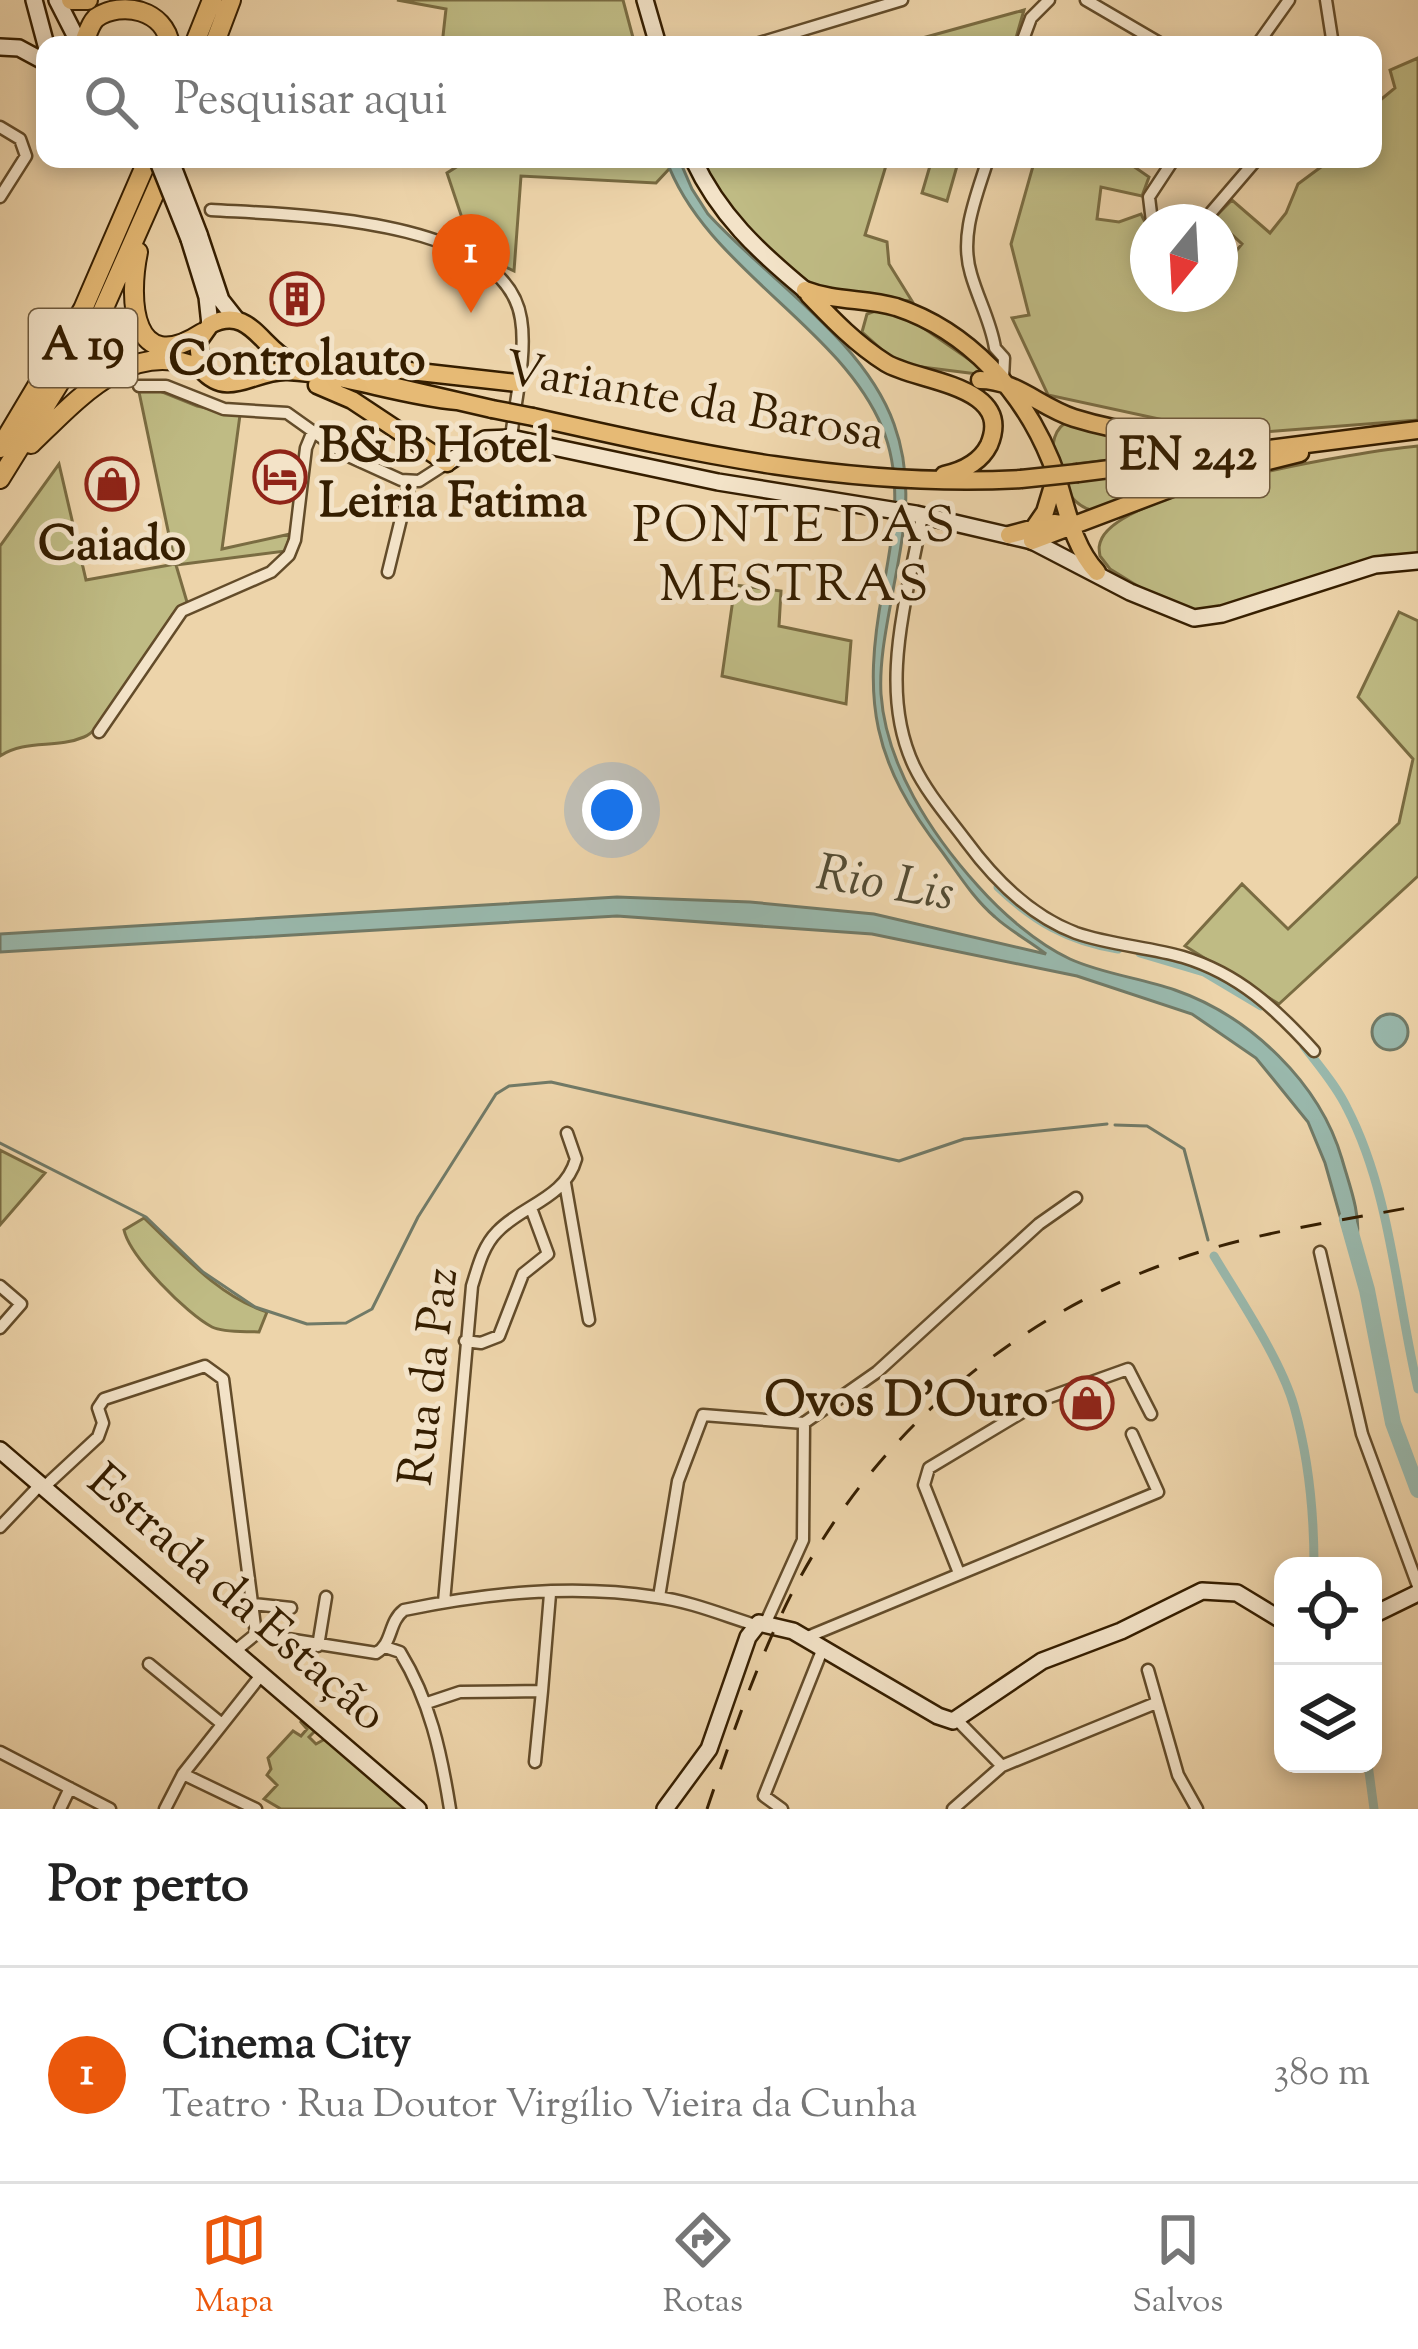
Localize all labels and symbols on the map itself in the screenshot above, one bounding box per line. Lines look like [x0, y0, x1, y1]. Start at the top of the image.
north arrow [1130, 204, 1238, 312]
pin: 1 [432, 214, 510, 313]
building icon: Controlauto [269, 271, 325, 327]
road number: A 19 [29, 309, 137, 387]
place label: Controlauto [168, 328, 426, 397]
street label: Variante da Barosa [499, 337, 889, 471]
place label: B&B Hotel Leiria Fatima [319, 415, 587, 539]
road number: EN 242 [1107, 419, 1269, 497]
hotel icon: B&B Hotel Leiria Fatima [252, 449, 308, 505]
shop icon: Caiado [84, 456, 140, 512]
district label: PONTE DAS MESTRAS [632, 492, 958, 624]
place label: Caiado [38, 513, 186, 582]
your location [582, 780, 642, 840]
water label: Rio Lis [811, 839, 959, 933]
street label: Rua da Paz [384, 1264, 480, 1490]
place label: Ovos D'Ouro [764, 1369, 1048, 1438]
shop icon: Ovos D'Ouro [1059, 1375, 1115, 1431]
street label: Estrada da Estação [70, 1450, 400, 1750]

